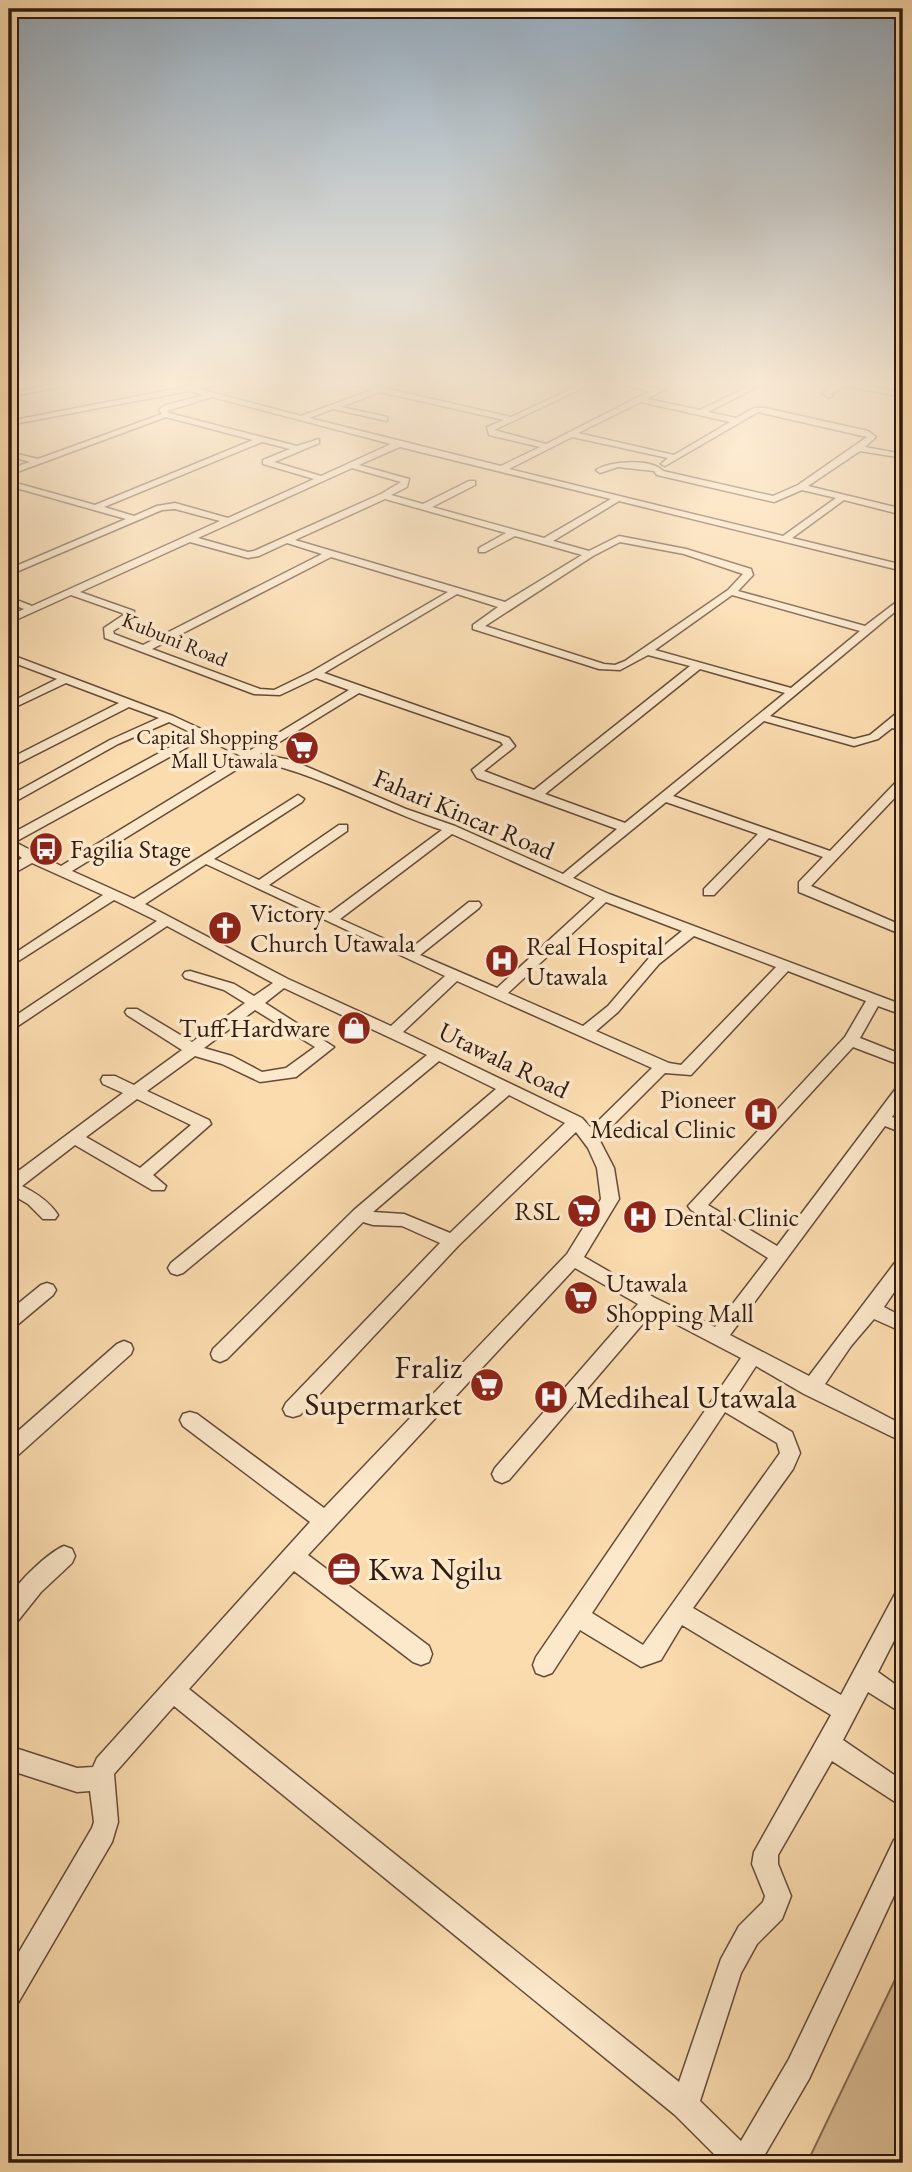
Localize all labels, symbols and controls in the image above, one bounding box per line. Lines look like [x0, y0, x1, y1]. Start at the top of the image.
street label: Kubuni Road [118, 606, 232, 673]
place label: Capital Shopping Mall Utawala [136, 723, 279, 774]
supermarket icon: Capital Shopping Mall Utawala [283, 729, 321, 767]
street label: Fahari Kincar Road [368, 761, 561, 868]
bus stop icon: Fagilia Stage [27, 830, 65, 868]
place label: Fagilia Stage [70, 832, 191, 866]
place label: Victory Church Utawala [250, 896, 416, 960]
church icon: Victory Church Utawala [206, 909, 244, 947]
place label: Real Hospital Utawala [526, 929, 663, 993]
hospital icon: Real Hospital Utawala [483, 942, 521, 980]
shop icon: Tuff Hardware [335, 1009, 373, 1047]
place label: Tuff Hardware [179, 1011, 330, 1045]
street label: Utawala Road [433, 1014, 576, 1107]
place label: Pioneer Medical Clinic [590, 1082, 736, 1146]
hospital icon: Pioneer Medical Clinic [742, 1095, 780, 1133]
supermarket icon: RSL [565, 1192, 603, 1230]
place label: RSL [514, 1194, 560, 1228]
hospital icon: Dental Clinic [621, 1198, 659, 1236]
place label: Dental Clinic [664, 1200, 799, 1234]
place label: Utawala Shopping Mall [606, 1266, 754, 1330]
supermarket icon: Utawala Shopping Mall [562, 1279, 600, 1317]
place label: Fraliz Supermarket [305, 1346, 462, 1425]
supermarket icon: Fraliz Supermarket [468, 1366, 506, 1404]
place label: Mediheal Utawala [576, 1376, 797, 1418]
hospital icon: Mediheal Utawala [532, 1378, 570, 1416]
place label: Kwa Ngilu [368, 1548, 502, 1590]
office icon: Kwa Ngilu [325, 1550, 363, 1588]

